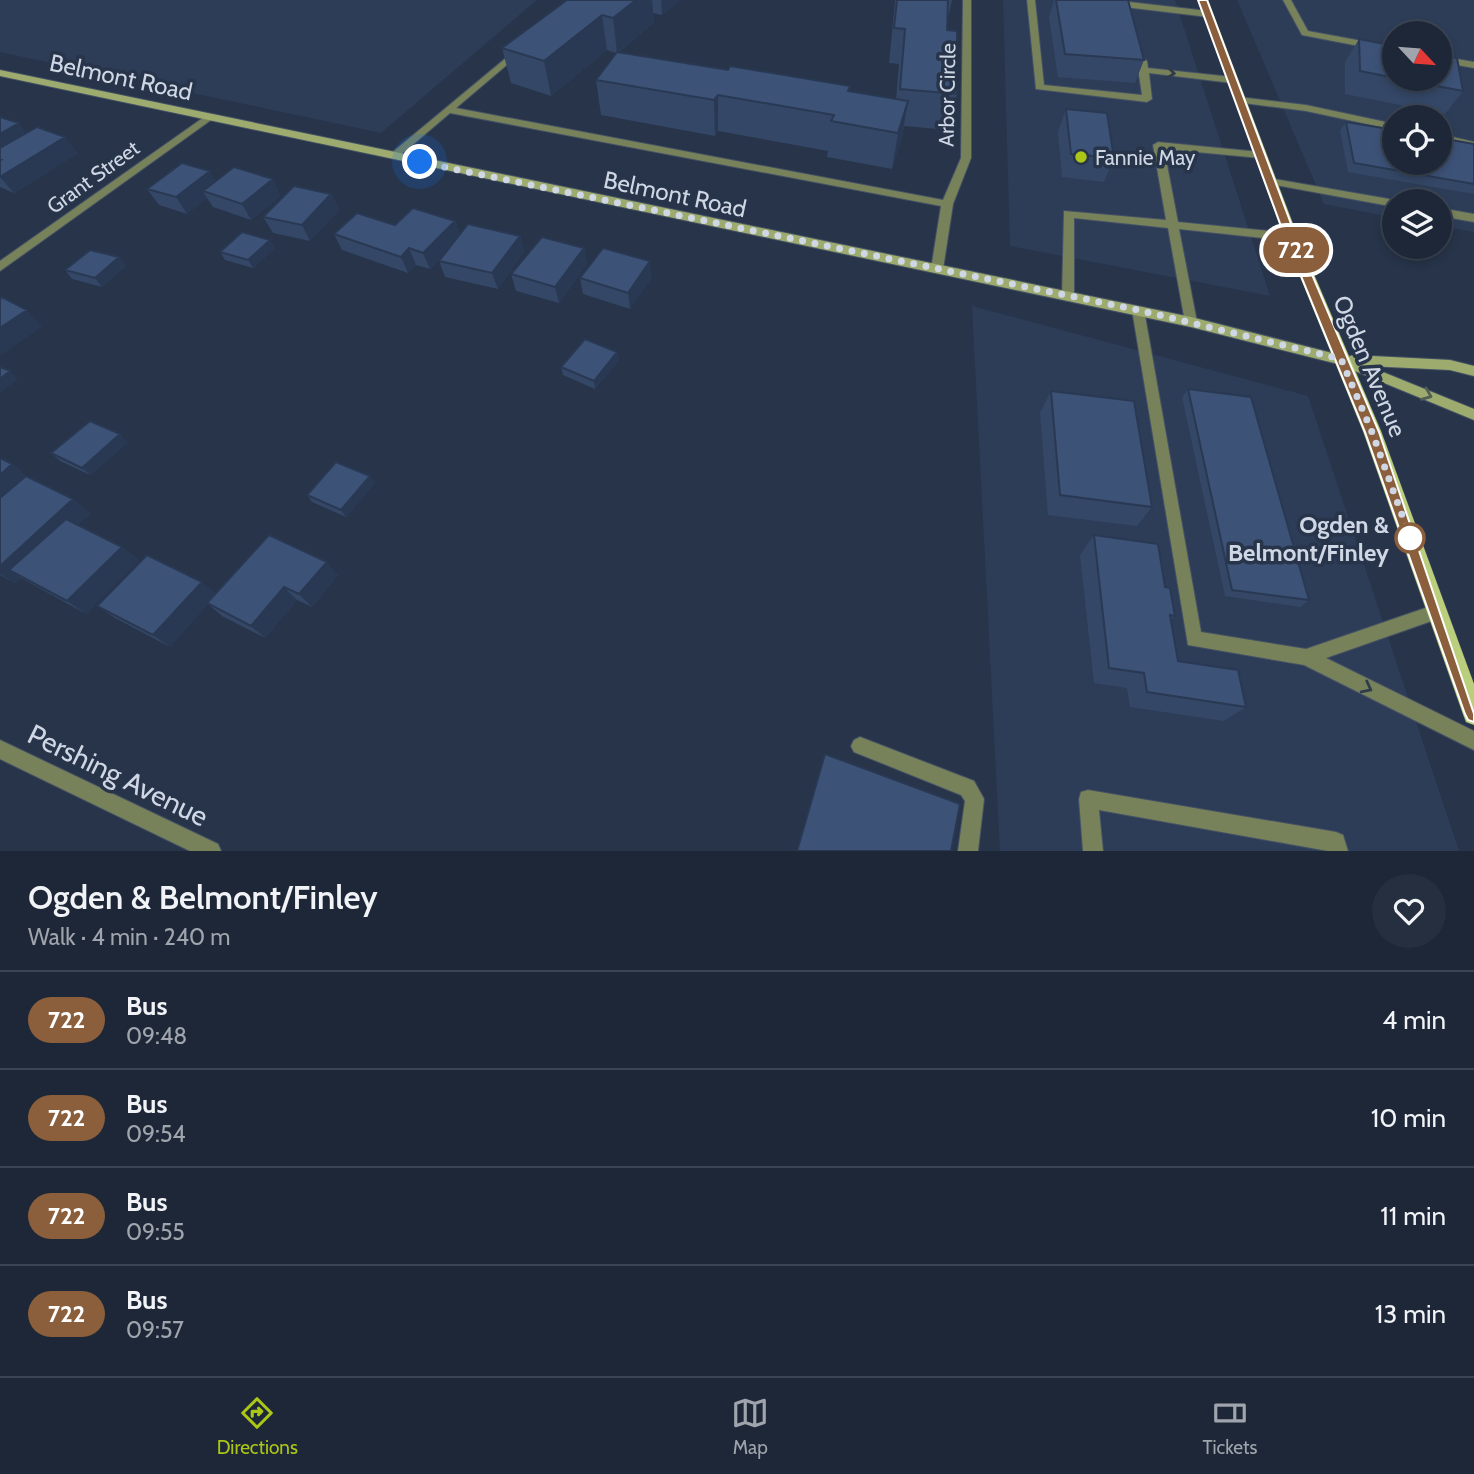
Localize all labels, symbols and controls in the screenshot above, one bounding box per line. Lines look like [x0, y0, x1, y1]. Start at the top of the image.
north arrow [1382, 21, 1452, 91]
map controls [1382, 21, 1452, 259]
street label: Arbor Circle [934, 43, 960, 147]
street label: Belmont Road [47, 48, 195, 106]
one-way arrow [1165, 65, 1176, 80]
button: locate [1382, 105, 1452, 175]
street label: Grant Street [42, 135, 144, 219]
your location [402, 144, 437, 179]
place label: Fannie May [1095, 145, 1196, 170]
marker: Fannie May [1073, 149, 1089, 165]
street label: Belmont Road [601, 165, 749, 223]
button: layers [1382, 189, 1452, 259]
line badge: 722 [1256, 227, 1336, 273]
text: 722 [1277, 235, 1315, 264]
street label: Ogden Avenue [1327, 291, 1413, 441]
one-way arrow [1419, 387, 1432, 401]
place label: Ogden & Belmont/Finley [1228, 510, 1389, 567]
marker: Ogden & Belmont/Finley [1395, 523, 1425, 553]
one-way arrow [1360, 680, 1372, 694]
street label: Pershing Avenue [22, 717, 214, 833]
button: heart [1372, 874, 1446, 948]
text: Ogden & Belmont/Finley [28, 877, 378, 917]
text: Walk · 4 min · 240 m [28, 923, 230, 951]
text: Bus [126, 990, 167, 1022]
text: 4 min [1382, 1004, 1446, 1036]
text: 722 [48, 1005, 85, 1034]
text: 09:48 [126, 1022, 187, 1050]
text: Bus [126, 1088, 167, 1120]
text: 10 min [1371, 1102, 1446, 1134]
text: 722 [48, 1103, 85, 1132]
text: 09:54 [126, 1120, 186, 1148]
text: Bus [126, 1186, 167, 1218]
text: 11 min [1380, 1200, 1446, 1232]
text: 722 [48, 1201, 85, 1230]
text: 09:55 [126, 1218, 185, 1246]
text: Bus [126, 1284, 167, 1316]
text: 13 min [1375, 1298, 1446, 1330]
text: 722 [48, 1299, 85, 1328]
text: 09:57 [126, 1316, 184, 1344]
tab: Directions [217, 1394, 298, 1459]
tab: Map [731, 1394, 769, 1459]
tab: Tickets [1203, 1394, 1257, 1459]

